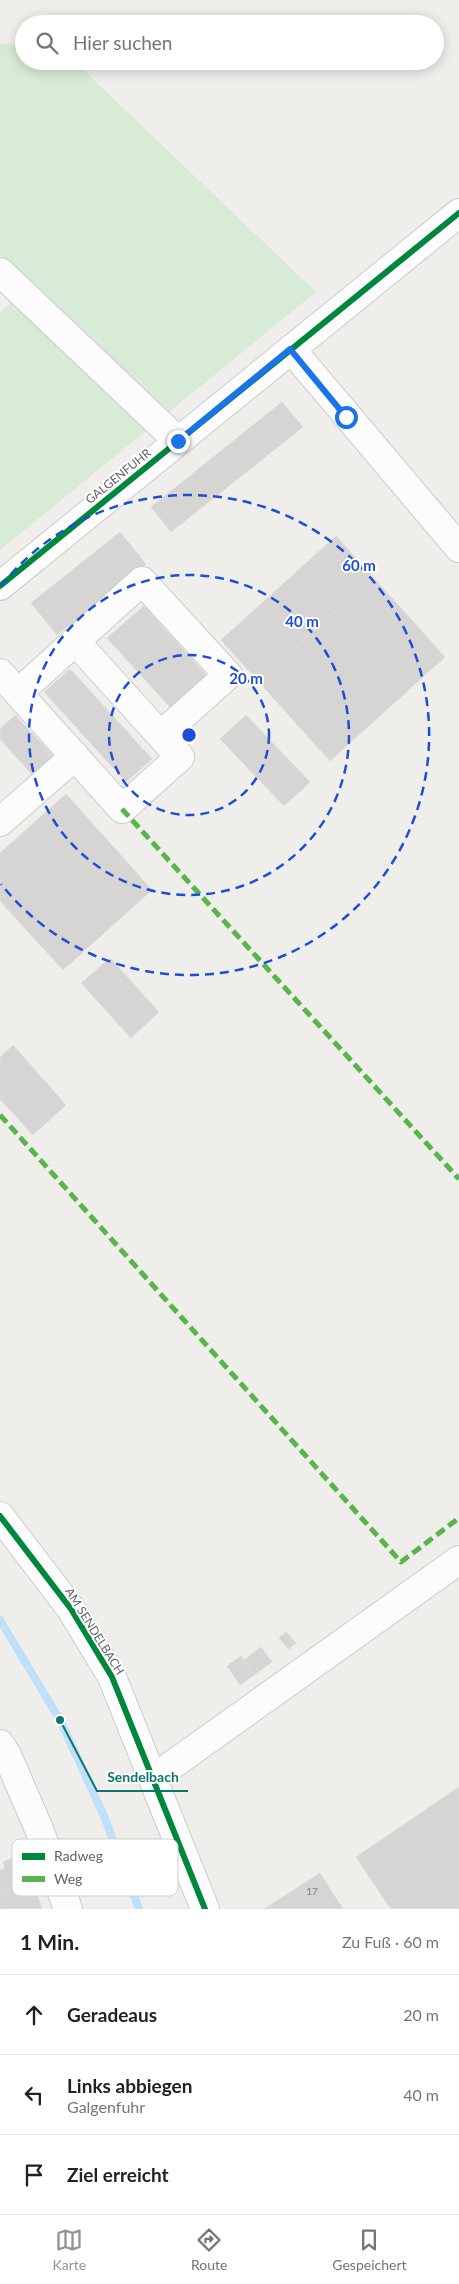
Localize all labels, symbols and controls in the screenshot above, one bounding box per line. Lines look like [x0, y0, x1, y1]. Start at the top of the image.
search box [15, 15, 444, 70]
icon: search [33, 29, 61, 57]
text: Hier suchen [73, 31, 172, 54]
route start [335, 406, 358, 429]
route end [167, 430, 190, 453]
street label: GALGENFUHR [82, 445, 154, 507]
text: 60 m [342, 556, 376, 574]
text: 40 m [285, 612, 319, 630]
text: 20 m [229, 669, 263, 687]
centre of rings [180, 726, 198, 744]
street label: AM SENDELBACH [62, 1585, 128, 1677]
callout: Sendelbach [97, 1762, 188, 1791]
text: Sendelbach [107, 1768, 179, 1785]
legend [12, 1839, 178, 1896]
text: Radweg [54, 1847, 103, 1864]
text: Weg [54, 1870, 82, 1887]
house number: 17 [306, 1885, 318, 1897]
text: 1 Min. [20, 1929, 79, 1954]
text: Zu Fuß · 60 m [342, 1932, 439, 1951]
icon: ahead [20, 2001, 48, 2029]
text: Geradeaus [67, 2003, 157, 2026]
text: 20 m [403, 2005, 439, 2024]
text: Links abbiegen [67, 2074, 192, 2097]
icon: left [20, 2081, 48, 2109]
text: 40 m [403, 2085, 439, 2104]
text: Galgenfuhr [67, 2097, 145, 2116]
icon: arrive [20, 2161, 48, 2189]
text: Ziel erreicht [67, 2163, 169, 2186]
tab: Karte [52, 2226, 86, 2273]
tab: Route [191, 2226, 227, 2273]
tab: Gespeichert [332, 2226, 407, 2273]

